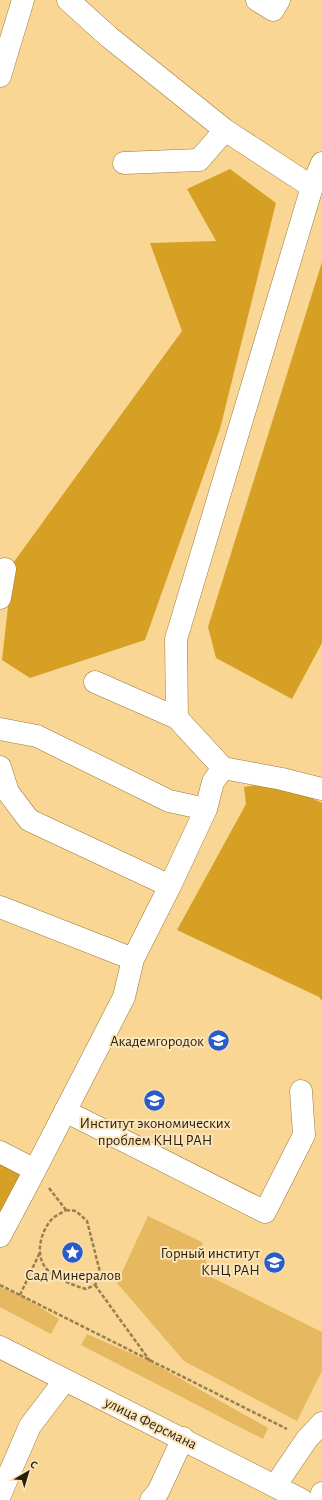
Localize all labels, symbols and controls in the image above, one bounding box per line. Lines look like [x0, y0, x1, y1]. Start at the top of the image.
school or university icon: Академгородок [206, 1028, 232, 1054]
place label: Академгородок [110, 1034, 204, 1049]
school or university icon: Институт экономических проблем КНЦ РАН [142, 1087, 168, 1113]
place label: Институт экономических проблем КНЦ РАН [80, 1116, 231, 1148]
place icon: Сад Минералов [60, 1239, 86, 1265]
place label: Горный институт КНЦ РАН [161, 1246, 261, 1278]
school or university icon: Горный институт КНЦ РАН [262, 1249, 288, 1275]
place label: Сад Минералов [25, 1268, 121, 1283]
street label: улица Ферсмана [101, 1394, 199, 1452]
north arrow [8, 1452, 48, 1492]
text: С [28, 1458, 40, 1471]

